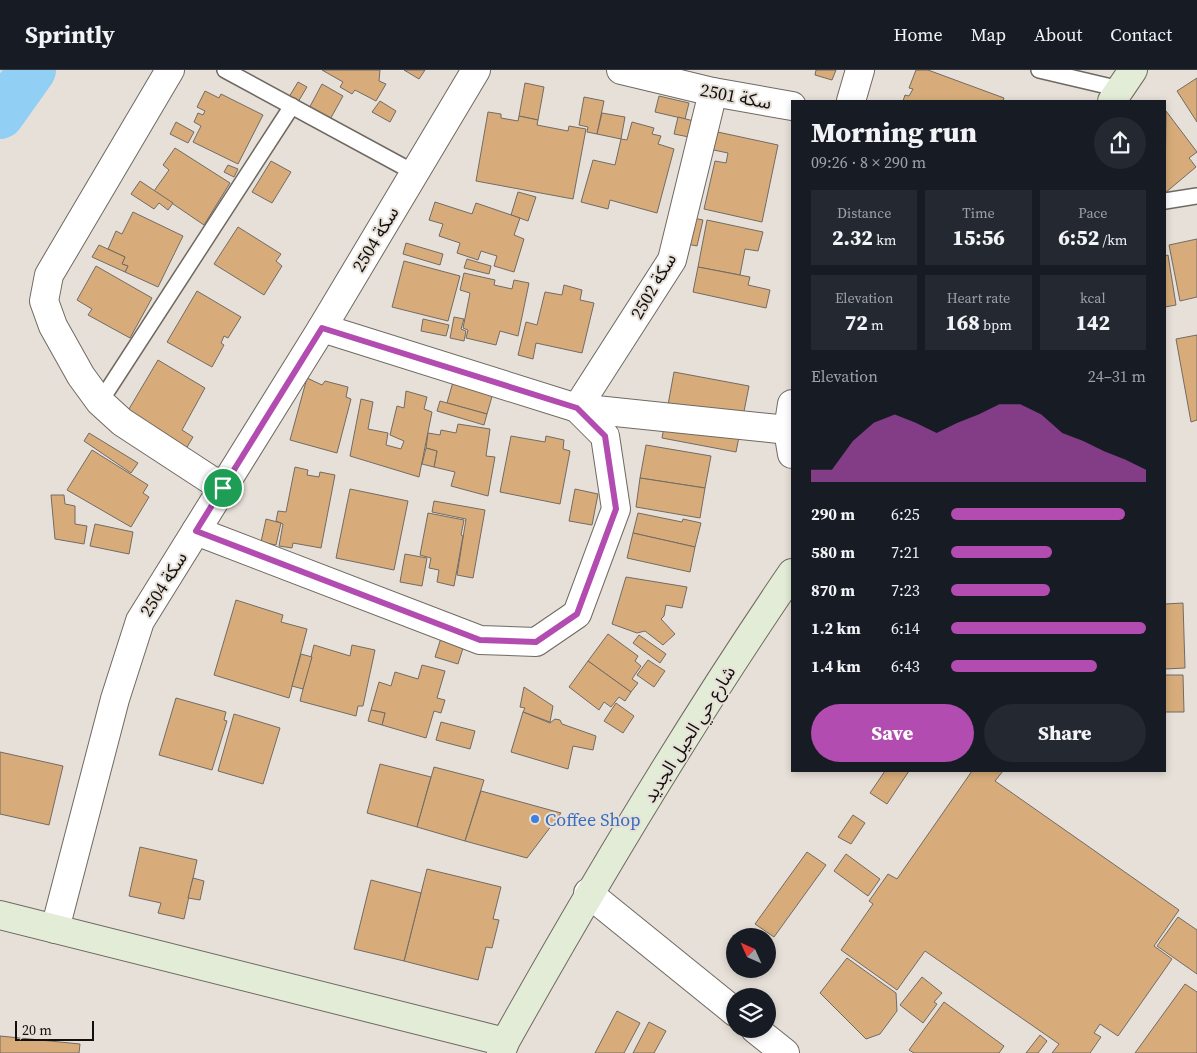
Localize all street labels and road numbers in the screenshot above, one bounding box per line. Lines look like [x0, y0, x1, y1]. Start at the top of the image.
street label: سكة 2501 [698, 77, 774, 115]
street label: سكة 2504 [346, 202, 404, 276]
street label: سكة 2502 [624, 248, 682, 324]
street label: سكة 2504 [133, 547, 193, 621]
street label: شارع حي الحيل الجديد [637, 661, 743, 808]

